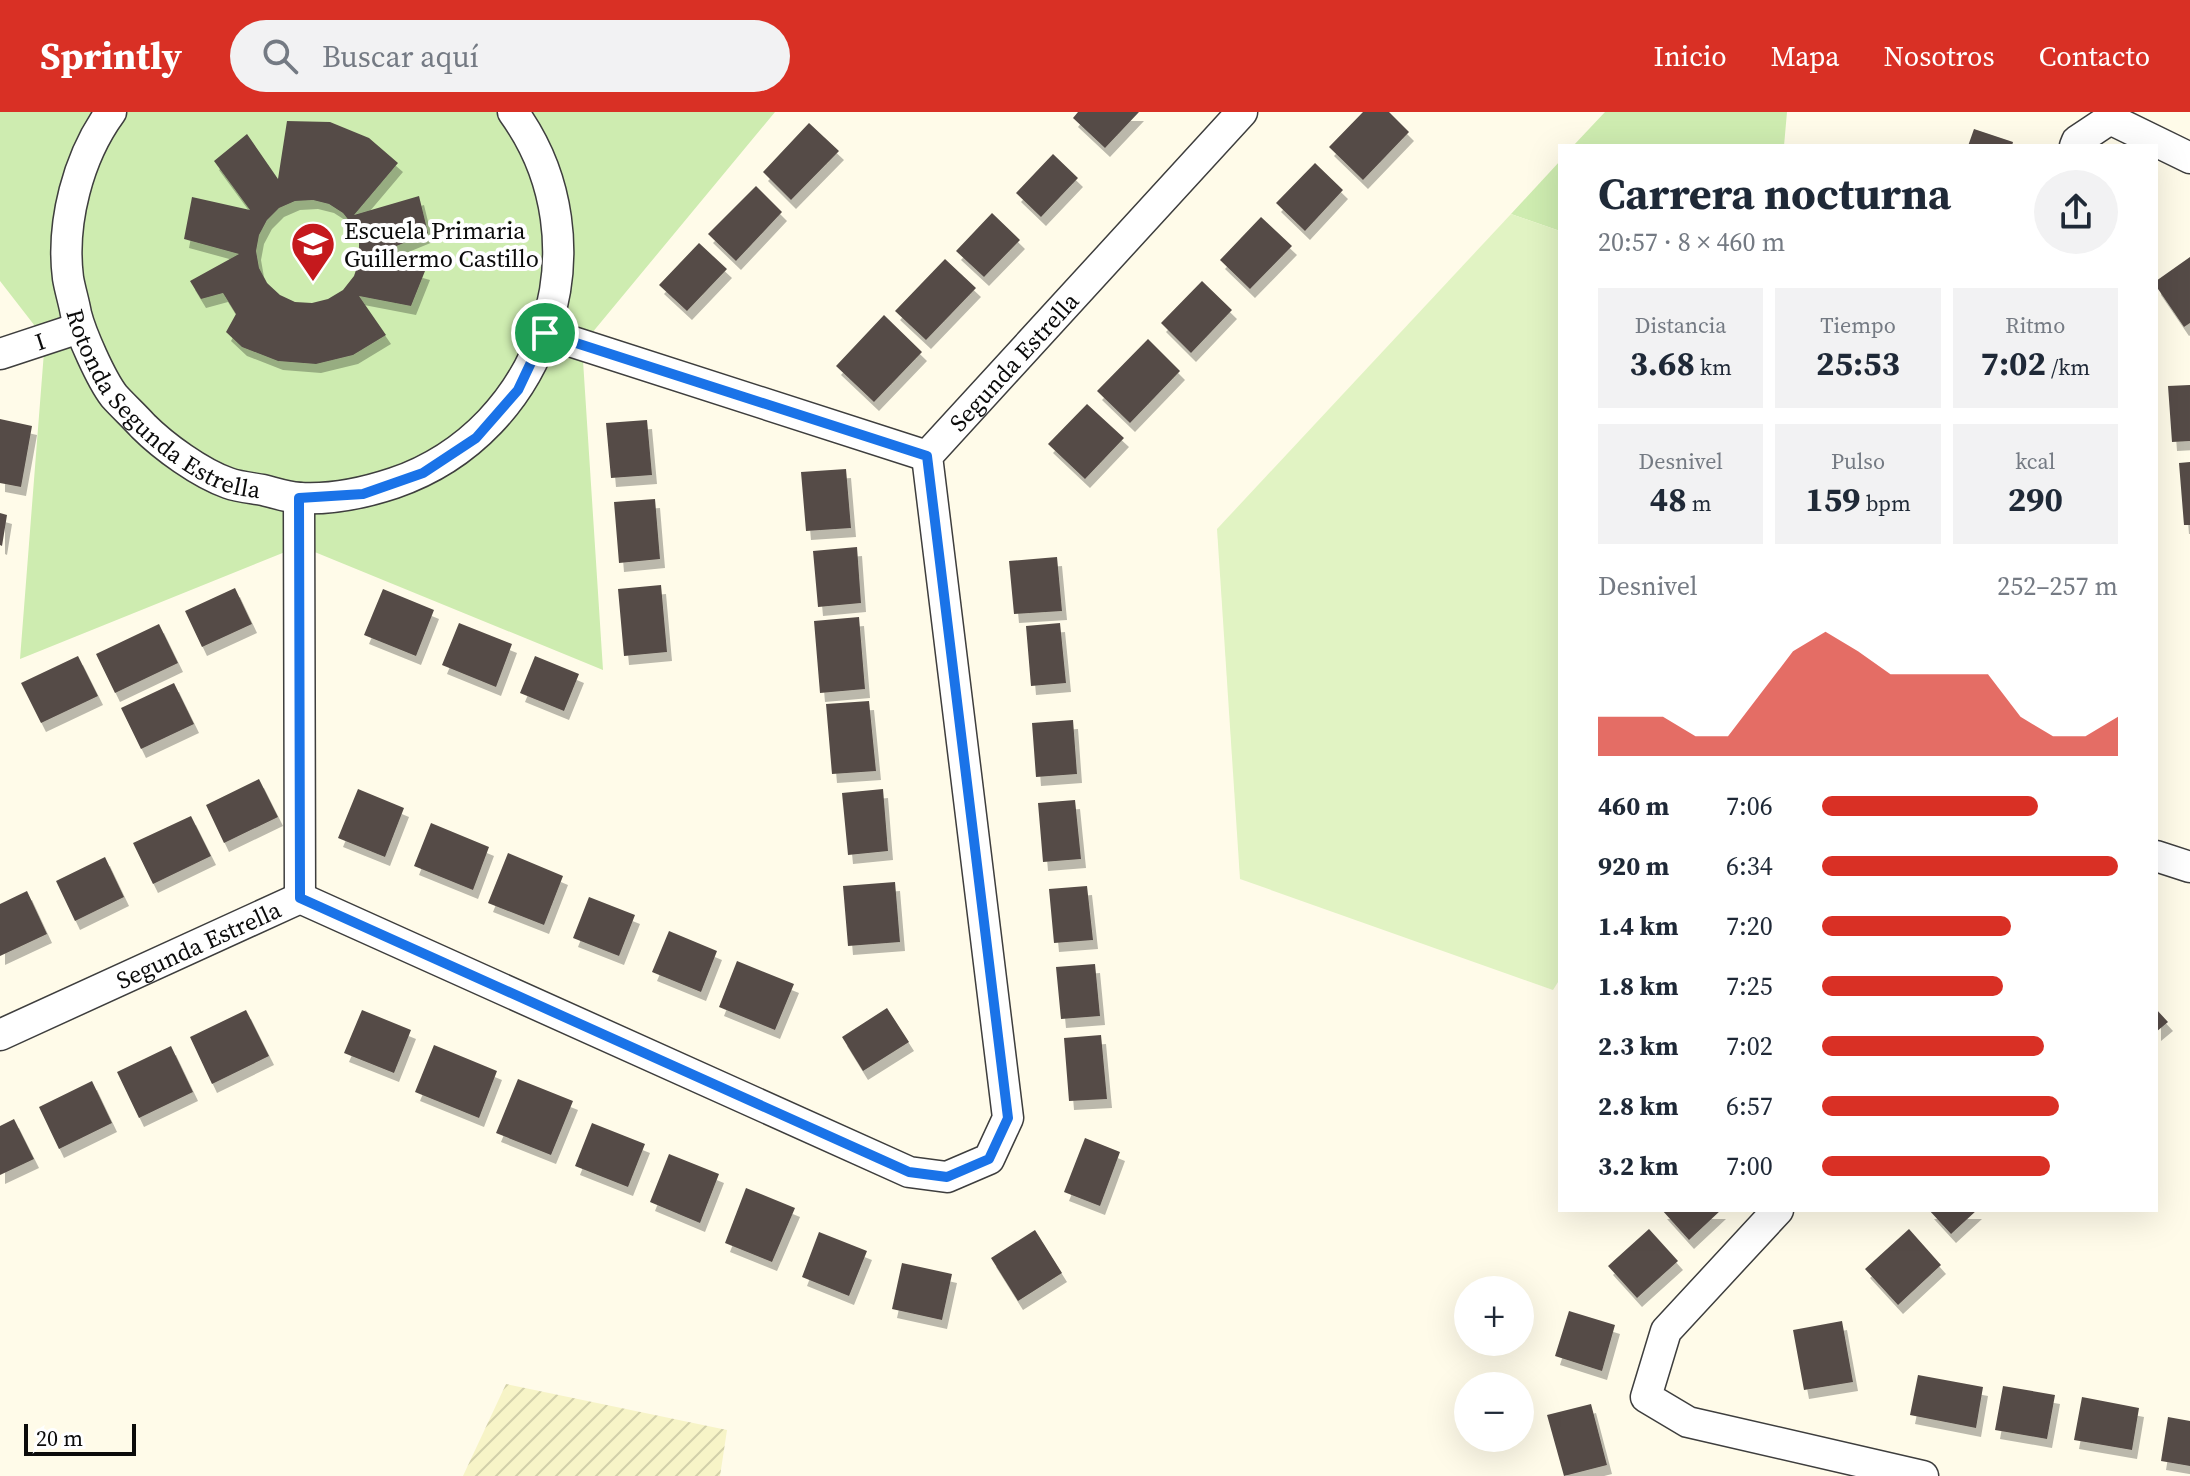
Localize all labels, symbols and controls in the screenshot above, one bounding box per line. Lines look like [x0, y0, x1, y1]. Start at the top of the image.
search box [230, 20, 790, 92]
text: Sprintly [40, 30, 182, 82]
icon: search [258, 34, 302, 78]
text: Buscar aquí [322, 36, 479, 77]
text: Inicio [1654, 37, 1727, 75]
text: Mapa [1771, 37, 1840, 75]
text: Nosotros [1884, 37, 1995, 75]
text: Contacto [2039, 37, 2150, 75]
text: Carrera nocturna [1598, 163, 1951, 224]
button: share [2034, 170, 2118, 254]
place label: Escuela Primaria Guillermo Castillo [344, 214, 539, 275]
school or university icon: Escuela Primaria Guillermo Castillo [289, 220, 337, 283]
text: 20:57 · 8 × 460 m [1598, 224, 1785, 260]
street label: Segunda Estrella [941, 284, 1086, 438]
pin [511, 299, 579, 367]
street label: Rotonda Segunda Estrella [59, 305, 264, 506]
text: Distancia [1635, 310, 1727, 340]
text: Tiempo [1820, 310, 1896, 340]
text: Ritmo [2005, 310, 2065, 340]
icon: arrive [523, 311, 567, 355]
street label: I [31, 324, 49, 358]
text: 3.68 [1629, 340, 1695, 386]
text: 25:53 [1816, 340, 1900, 386]
text: 7:02 [1980, 340, 2046, 386]
text: km [1695, 352, 1732, 382]
text: /km [2046, 352, 2090, 382]
text: Desnivel [1639, 446, 1723, 476]
text: Pulso [1831, 446, 1885, 476]
text: kcal [2015, 446, 2055, 476]
text: 48 [1650, 476, 1687, 522]
text: 159 [1805, 476, 1861, 522]
text: 290 [2008, 476, 2063, 522]
text: m [1687, 488, 1712, 518]
text: bpm [1861, 488, 1911, 518]
text: Desnivel [1598, 568, 1697, 604]
text: 252–257 m [1997, 568, 2118, 604]
text: 460 m [1598, 788, 1669, 824]
text: 7:06 [1726, 788, 1773, 824]
text: 920 m [1598, 848, 1669, 884]
text: 6:34 [1726, 848, 1773, 884]
street label: Segunda Estrella [111, 892, 287, 996]
text: 1.4 km [1598, 908, 1679, 944]
text: 7:20 [1726, 908, 1773, 944]
text: 1.8 km [1598, 968, 1679, 1004]
text: 7:25 [1726, 968, 1773, 1004]
text: 2.3 km [1598, 1028, 1679, 1064]
text: 7:02 [1726, 1028, 1773, 1064]
text: 2.8 km [1598, 1088, 1679, 1124]
text: 6:57 [1726, 1088, 1773, 1124]
text: 3.2 km [1598, 1148, 1679, 1184]
text: 7:00 [1726, 1148, 1773, 1184]
map controls [1454, 1276, 1534, 1452]
button: + [1454, 1276, 1534, 1356]
button: − [1454, 1372, 1534, 1452]
scale bar [24, 1420, 136, 1456]
text: 20 m [36, 1423, 83, 1453]

